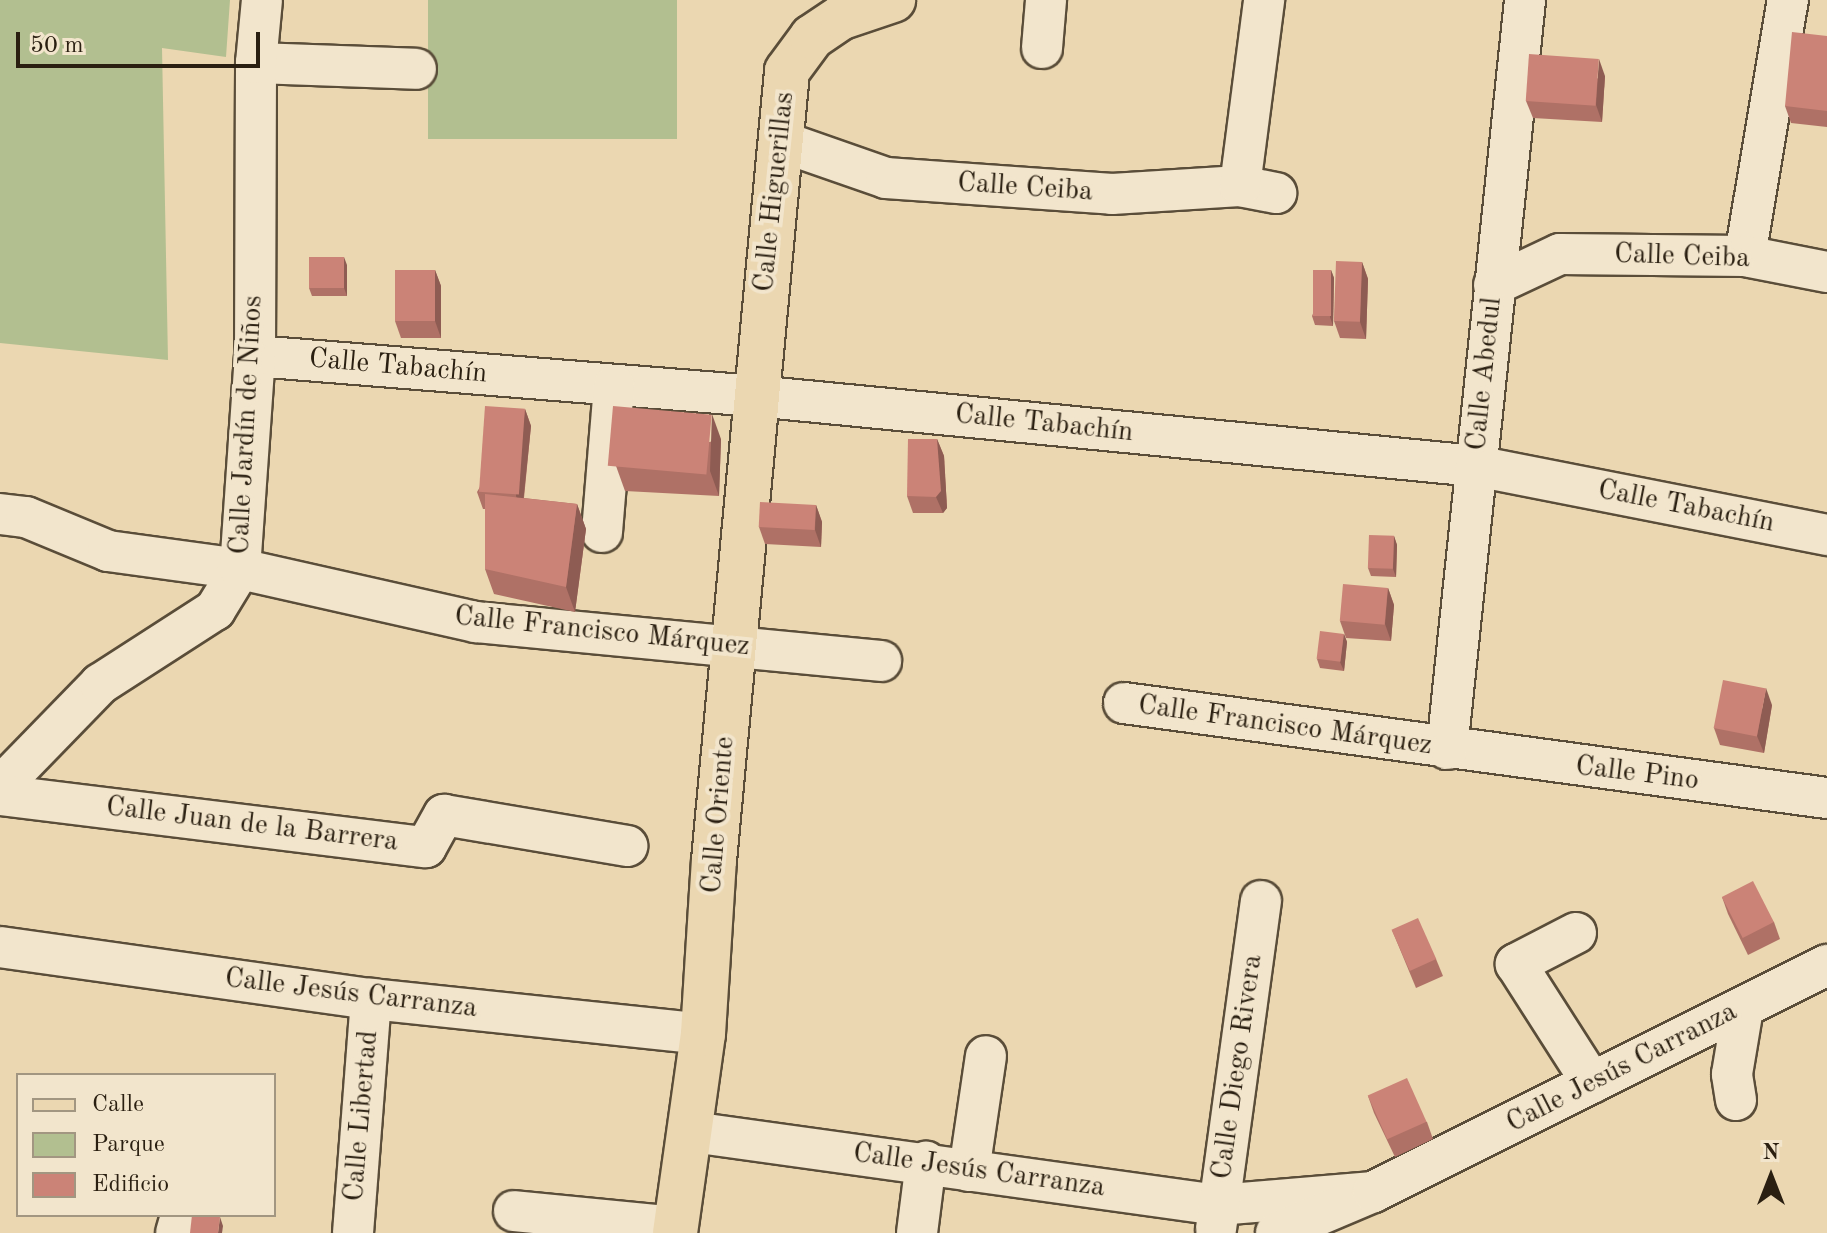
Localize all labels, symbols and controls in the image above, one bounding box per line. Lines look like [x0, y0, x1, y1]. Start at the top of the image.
scale bar [20, 16, 264, 66]
text: 50 m [30, 34, 84, 58]
street label: Calle Higuerillas [748, 90, 802, 294]
street label: Calle Ceiba [956, 167, 1094, 209]
street label: Calle Ceiba [1614, 238, 1750, 276]
street label: Calle Jardín de Niños [223, 294, 271, 556]
street label: Calle Abedul [1460, 296, 1510, 452]
street label: Calle Tabachín [307, 342, 489, 392]
street label: Calle Tabachín [953, 398, 1135, 450]
street label: Calle Tabachín [1595, 473, 1777, 541]
street label: Calle Francisco Márquez [453, 600, 751, 664]
street label: Calle Francisco Márquez [1136, 689, 1434, 763]
street label: Calle Oriente [695, 735, 743, 895]
street label: Calle Pino [1573, 750, 1701, 798]
street label: Calle Juan de la Barrera [104, 790, 400, 860]
street label: Calle Diego Rivera [1206, 952, 1270, 1182]
street label: Calle Jesús Carranza [223, 962, 479, 1026]
street label: Calle Jesús Carranza [1501, 995, 1743, 1141]
street label: Calle Libertad [338, 1029, 386, 1203]
legend [16, 1073, 276, 1217]
text: Calle [92, 1093, 144, 1117]
text: Parque [92, 1133, 165, 1157]
street label: Calle Jesús Carranza [851, 1137, 1107, 1205]
north arrow [1731, 1137, 1811, 1217]
text: N [1763, 1142, 1779, 1164]
text: Edificio [92, 1173, 169, 1197]

